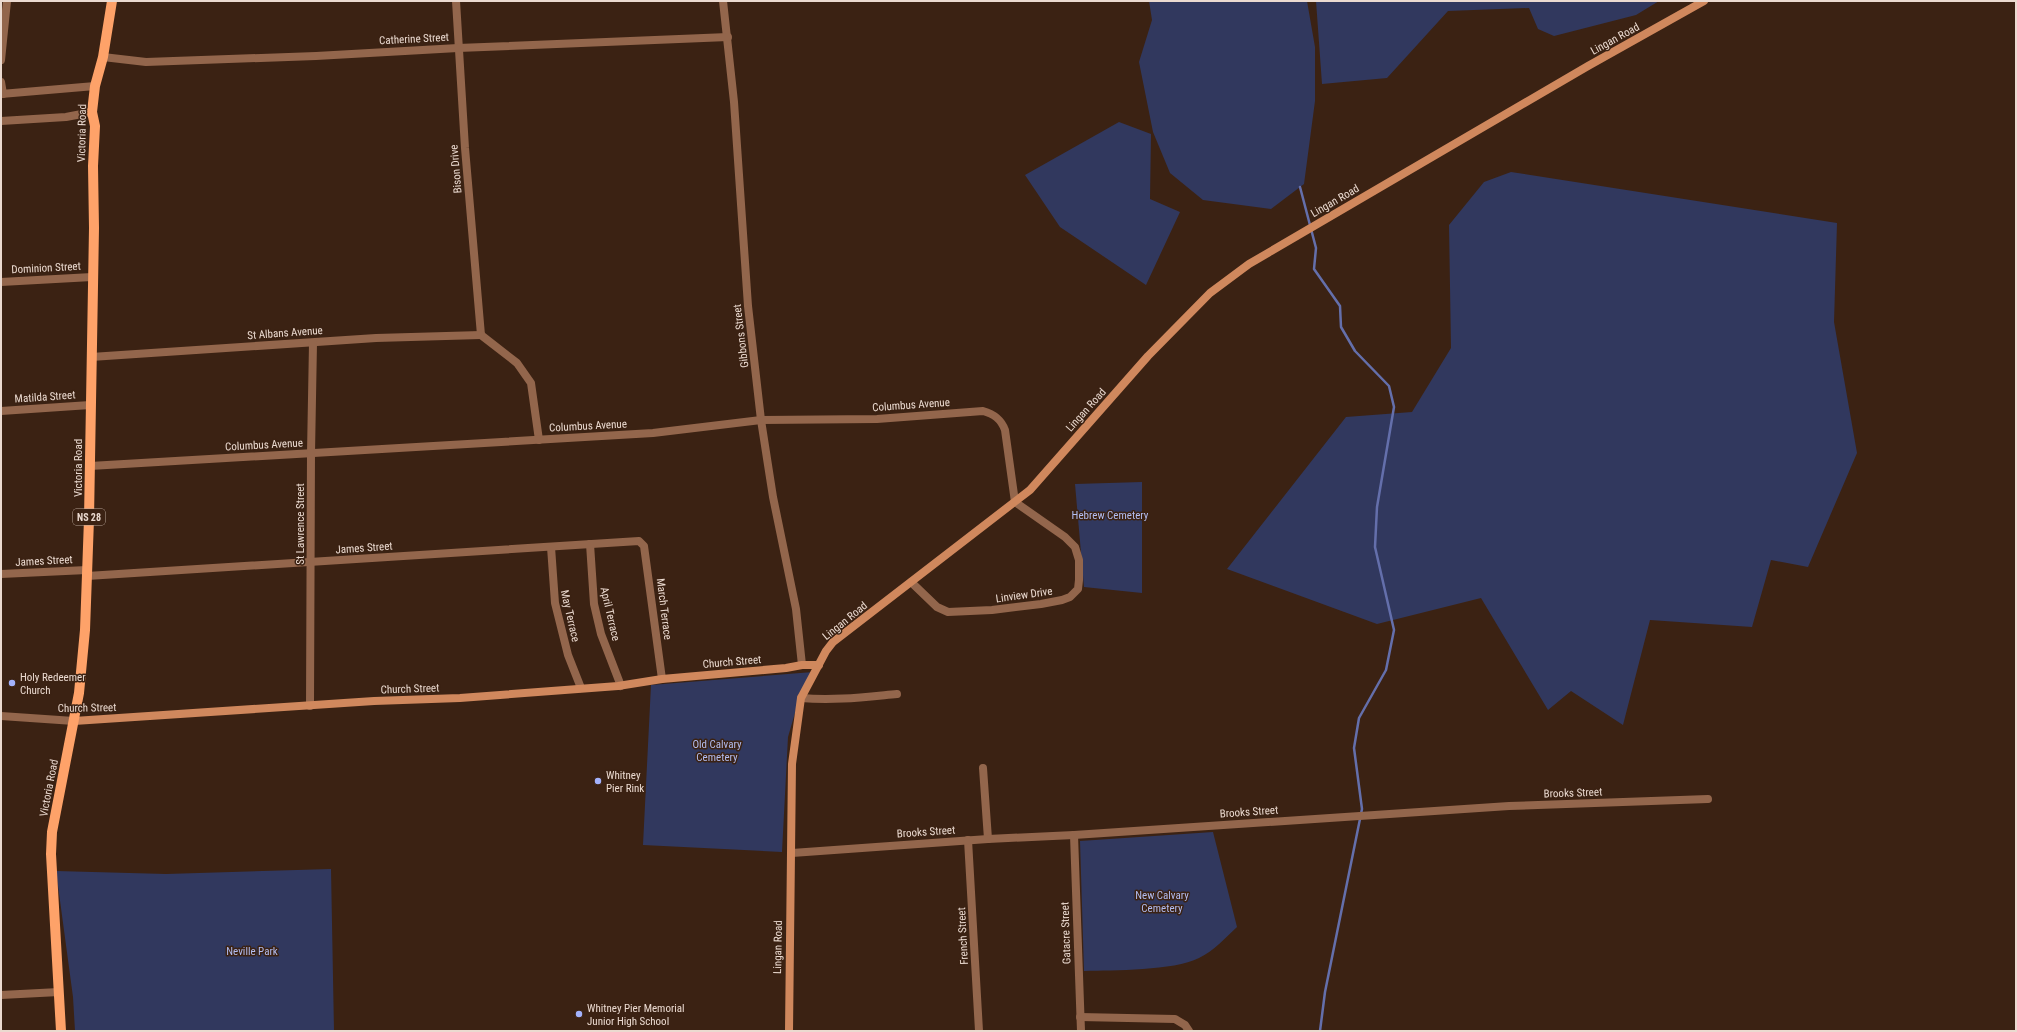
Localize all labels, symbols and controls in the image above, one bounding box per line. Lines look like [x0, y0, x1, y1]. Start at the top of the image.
street label: Lingan Road [1588, 20, 1642, 58]
street label: Catherine Street [379, 31, 449, 47]
street label: Victoria Road [75, 104, 89, 162]
street label: Bison Drive [447, 144, 465, 194]
street label: Lingan Road [1308, 182, 1362, 220]
street label: Dominion Street [11, 260, 81, 276]
street label: Gibbons Street [731, 303, 751, 369]
street label: St Albans Avenue [247, 324, 323, 342]
street label: Lingan Road [1063, 386, 1109, 434]
street label: Matilda Street [14, 388, 76, 406]
street label: Columbus Avenue [872, 396, 950, 414]
street label: Columbus Avenue [549, 417, 627, 435]
street label: Columbus Avenue [225, 436, 303, 454]
street label: Victoria Road [72, 439, 85, 497]
street label: St Lawrence Street [294, 483, 307, 565]
road number: NS 28 [73, 509, 105, 525]
park label: Hebrew Cemetery [1072, 509, 1149, 522]
street label: James Street [335, 540, 393, 556]
street label: James Street [15, 553, 73, 569]
street label: March Terrace [654, 578, 674, 640]
street label: Linview Drive [995, 585, 1053, 605]
street label: April Terrace [597, 586, 623, 642]
street label: May Terrace [558, 589, 582, 643]
street label: Lingan Road [820, 599, 870, 643]
street label: Church Street [702, 653, 762, 671]
place label: Holy Redeemer Church [20, 671, 86, 697]
marker: Holy Redeemer Church [7, 678, 17, 688]
street label: Church Street [380, 681, 440, 697]
street label: Church Street [57, 701, 117, 715]
park label: Old Calvary Cemetery [692, 738, 742, 764]
street label: Victoria Road [37, 758, 61, 818]
place label: Whitney Pier Rink [606, 769, 644, 795]
marker: Whitney Pier Rink [593, 776, 603, 786]
street label: Brooks Street [1544, 785, 1602, 801]
street label: Brooks Street [1219, 803, 1279, 821]
street label: Brooks Street [896, 823, 956, 841]
park label: New Calvary Cemetery [1135, 889, 1189, 915]
street label: Gatacre Street [1058, 902, 1074, 964]
street label: French Street [955, 907, 971, 965]
street label: Lingan Road [771, 920, 785, 974]
park label: Neville Park [226, 945, 278, 958]
place label: Whitney Pier Memorial Junior High School [587, 1002, 685, 1028]
marker: Whitney Pier Memorial Junior High School [574, 1009, 584, 1019]

